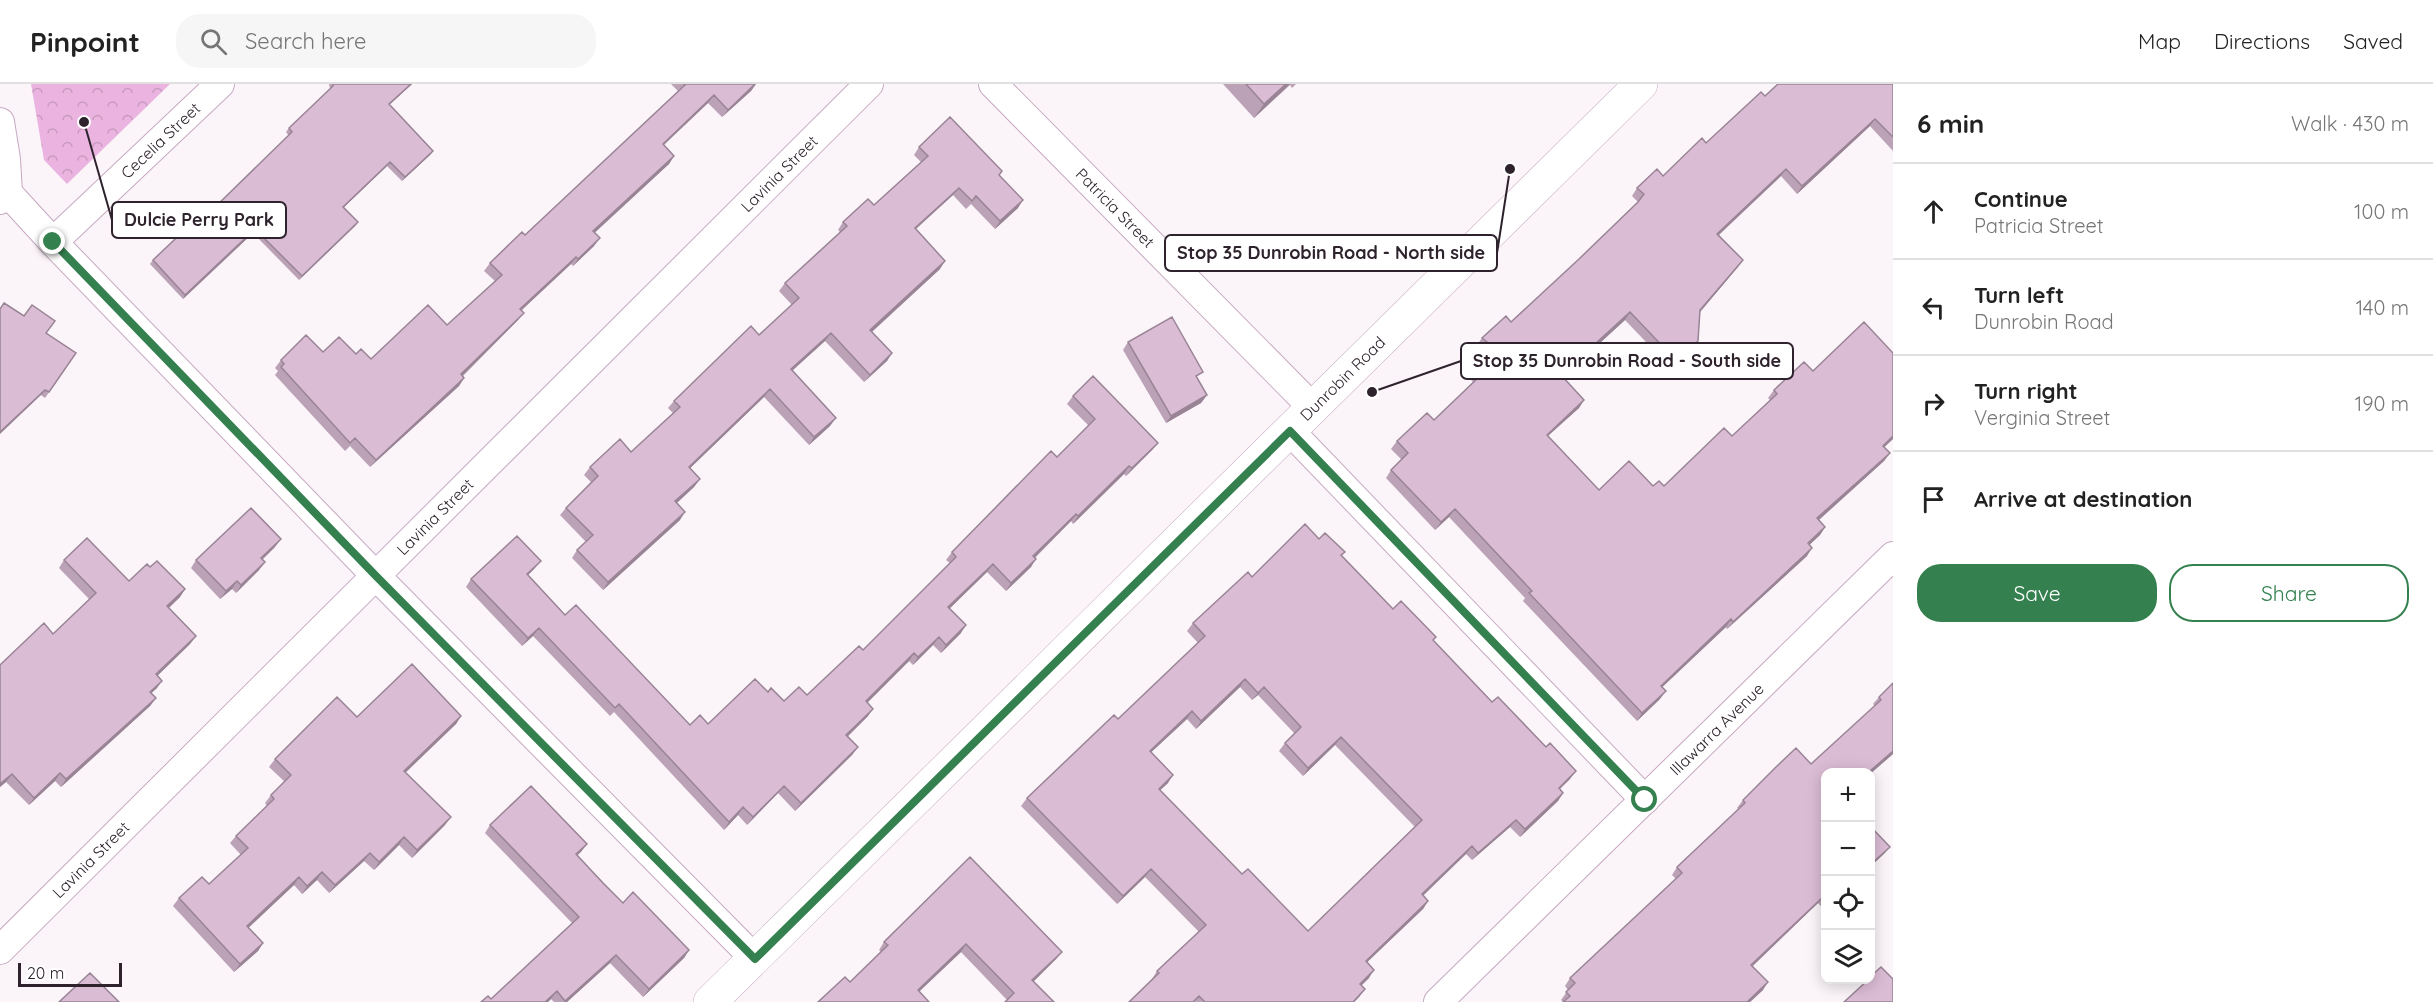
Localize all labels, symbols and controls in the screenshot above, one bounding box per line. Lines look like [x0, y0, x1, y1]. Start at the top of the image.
search box [176, 14, 596, 68]
text: Pinpoint [30, 24, 140, 59]
icon: search [197, 25, 230, 58]
text: Search here [245, 27, 366, 55]
text: Map [2138, 28, 2181, 54]
text: Directions [2214, 28, 2310, 54]
text: Saved [2343, 28, 2403, 54]
street label: Cecelia Street [117, 98, 204, 183]
text: 6 min [1917, 107, 1984, 140]
text: Walk · 430 m [2291, 111, 2409, 136]
street label: Lavinia Street [737, 131, 822, 216]
street label: Patricia Street [1072, 164, 1159, 252]
text: Continue [1974, 185, 2068, 213]
icon: ahead [1917, 195, 1950, 228]
text: 100 m [2354, 199, 2409, 224]
callout: Dulcie Perry Park [112, 202, 286, 238]
text: Dulcie Perry Park [124, 208, 274, 231]
text: Patricia Street [1974, 213, 2104, 238]
route end [39, 228, 65, 254]
callout: Stop 35 Dunrobin Road - North side [1165, 235, 1497, 271]
text: Stop 35 Dunrobin Road - North side [1177, 241, 1485, 264]
text: Turn left [1974, 281, 2064, 309]
icon: left [1917, 291, 1950, 324]
text: 140 m [2356, 295, 2409, 320]
text: Dunrobin Road [1974, 309, 2114, 334]
street label: Dunrobin Road [1295, 332, 1389, 425]
callout: Stop 35 Dunrobin Road - South side [1461, 343, 1793, 379]
text: Stop 35 Dunrobin Road - South side [1473, 349, 1781, 372]
text: Turn right [1974, 377, 2078, 405]
icon: right [1917, 387, 1950, 420]
text: 190 m [2355, 391, 2409, 416]
text: Verginia Street [1974, 405, 2110, 430]
street label: Lavinia Street [392, 474, 478, 559]
icon: arrive [1917, 483, 1950, 516]
text: Arrive at destination [1974, 485, 2192, 513]
button: Save [1917, 564, 2157, 622]
button: Share [2169, 564, 2409, 622]
street label: Illawarra Avenue [1665, 679, 1768, 779]
map controls [1821, 768, 1875, 984]
button: + [1821, 768, 1875, 822]
route start [1631, 786, 1657, 812]
street label: Lavinia Street [48, 817, 133, 902]
button: − [1821, 822, 1875, 876]
button: locate [1821, 876, 1875, 930]
button: layers [1821, 930, 1875, 984]
scale bar [18, 960, 122, 988]
text: 20 m [27, 963, 64, 983]

